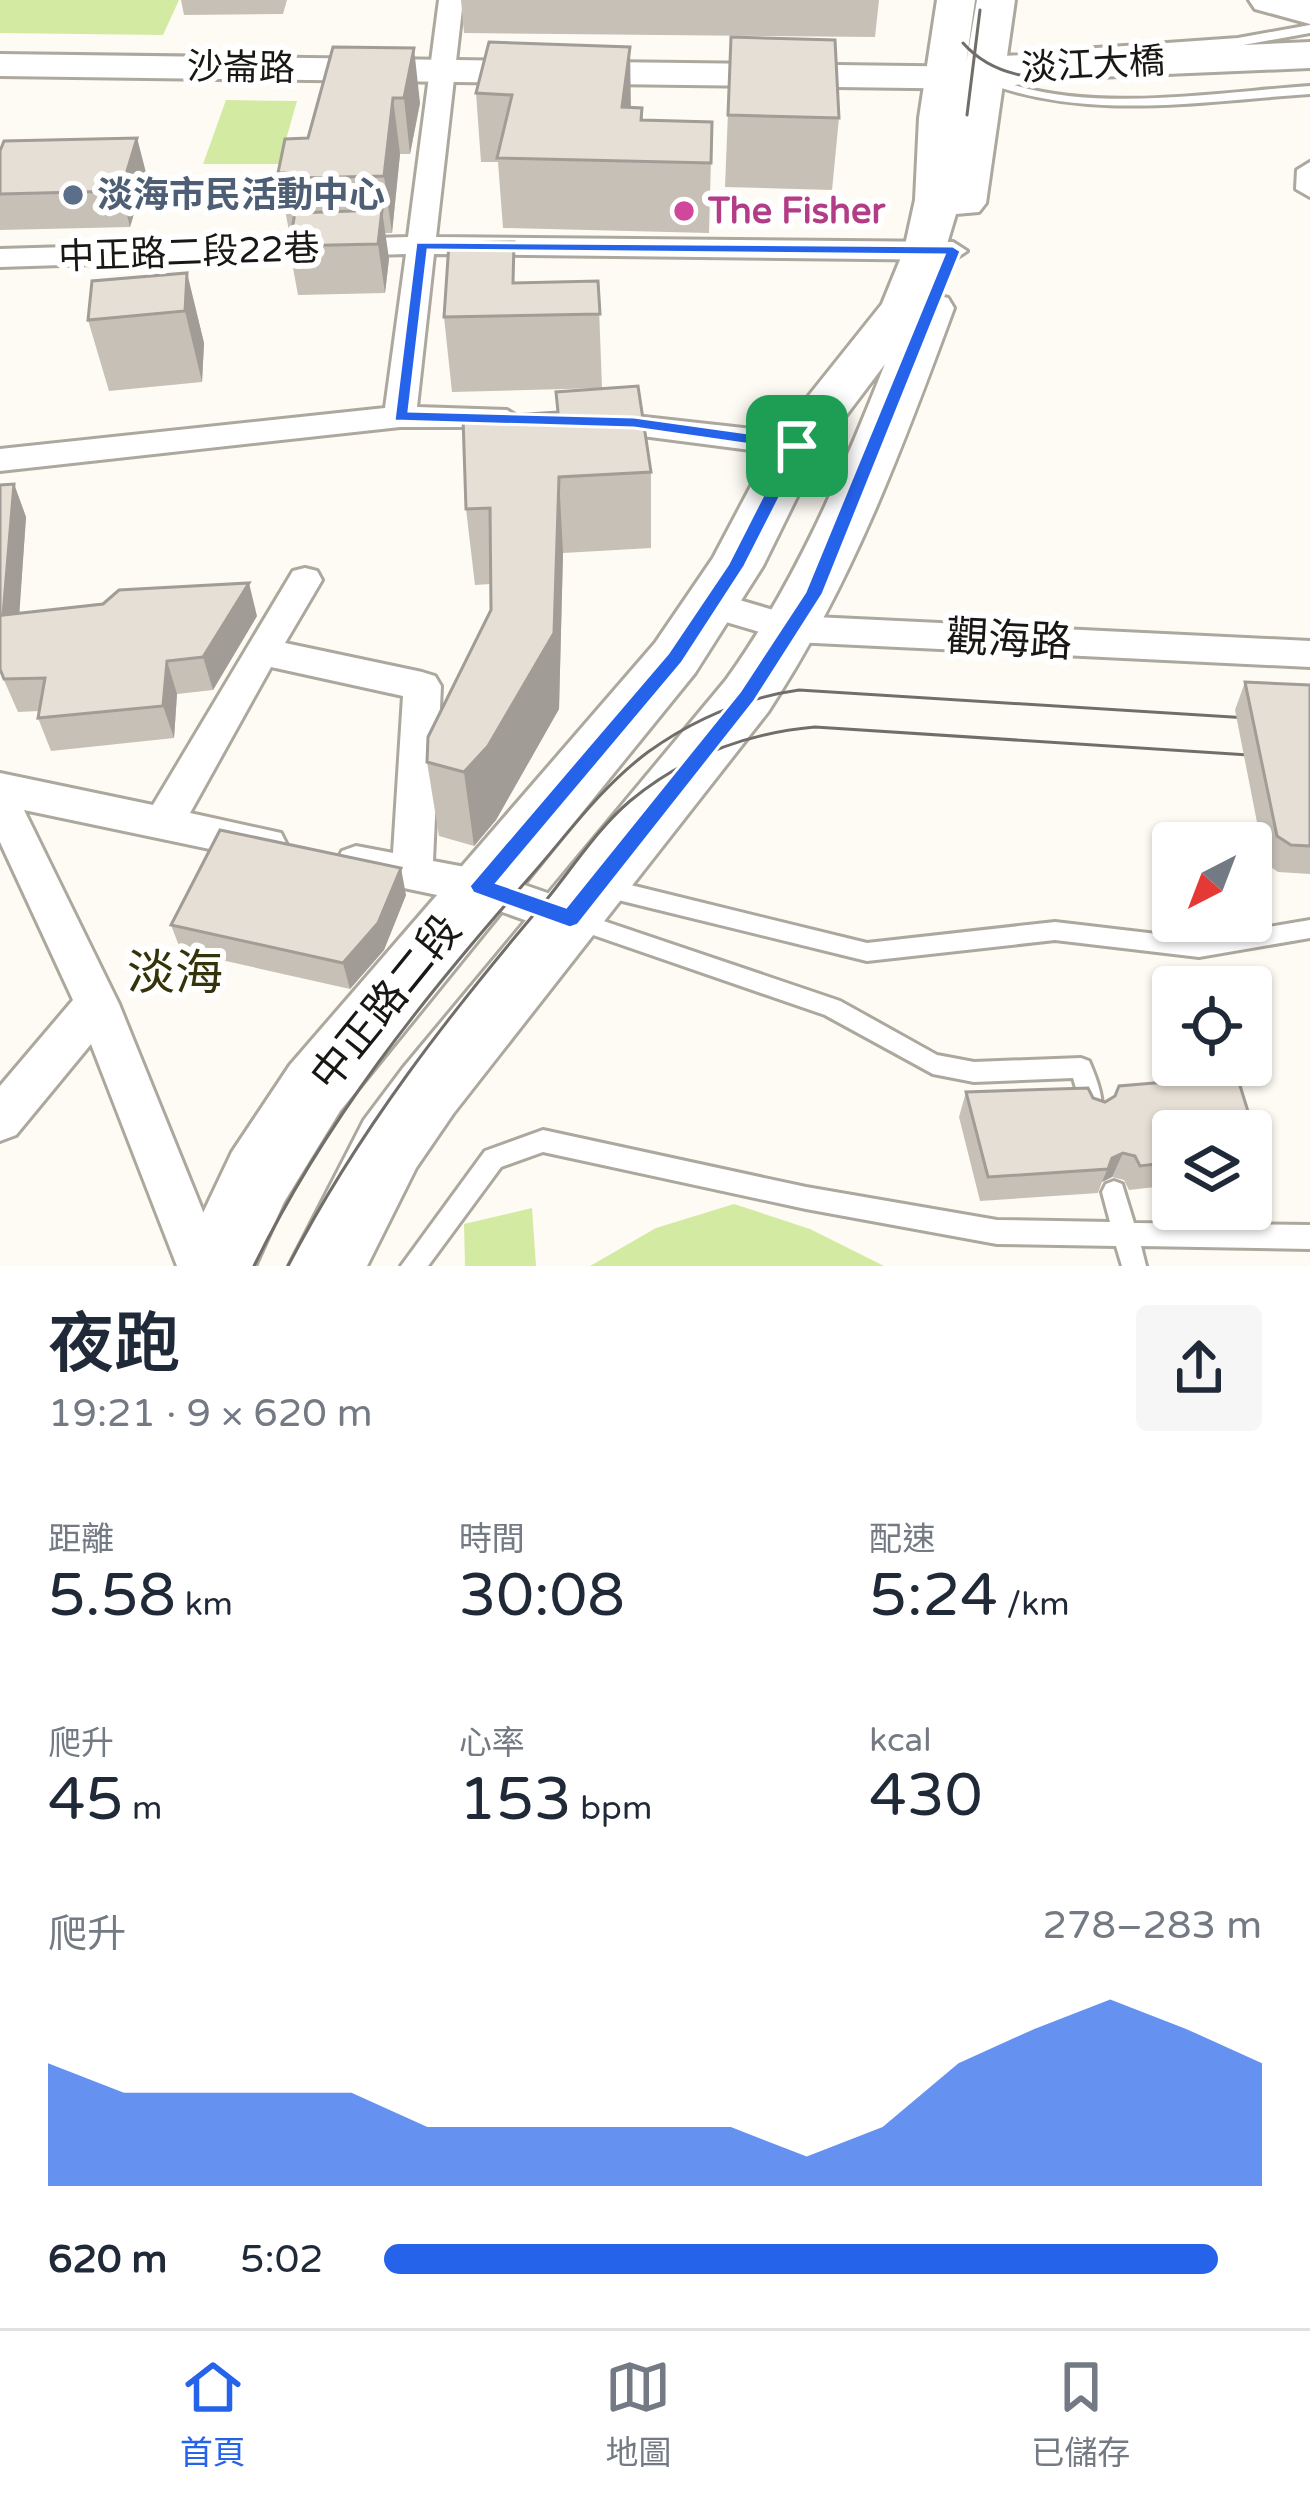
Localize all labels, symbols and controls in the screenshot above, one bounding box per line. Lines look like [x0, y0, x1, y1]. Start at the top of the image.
street label: 淡江大橋 [1020, 40, 1166, 90]
street label: 沙崙路 [187, 46, 295, 90]
place label: 淡海市民活動中心 [97, 174, 385, 217]
marker: 淡海市民活動中心 [60, 182, 86, 208]
place label: The Fisher [707, 190, 886, 233]
marker: The Fisher [671, 198, 697, 224]
street label: 中正路二段22巷 [58, 227, 320, 279]
pin [746, 395, 848, 497]
icon: arrive [764, 413, 830, 479]
street label: 觀海路 [945, 611, 1073, 669]
north arrow [1152, 822, 1272, 942]
map controls [1152, 822, 1272, 1230]
street label: 中正路二段 [300, 905, 472, 1101]
district label: 淡海 [127, 945, 223, 1003]
button: locate [1152, 966, 1272, 1086]
button: layers [1152, 1110, 1272, 1230]
text: 夜跑 [48, 1305, 180, 1385]
button: share [1136, 1305, 1262, 1431]
text: 19:21 · 9 × 620 m [48, 1390, 373, 1437]
text: 距離 [48, 1520, 114, 1559]
text: 時間 [459, 1520, 525, 1559]
text: 配速 [869, 1520, 935, 1559]
text: 5.58 [48, 1560, 176, 1632]
text: 30:08 [459, 1560, 625, 1632]
text: 5:24 [869, 1560, 998, 1632]
text: km [176, 1585, 233, 1624]
text: /km [998, 1585, 1069, 1624]
text: kcal [869, 1721, 931, 1760]
text: 爬升 [48, 1724, 114, 1763]
text: 心率 [459, 1724, 525, 1763]
text: 430 [869, 1760, 982, 1832]
text: 45 [48, 1764, 123, 1836]
text: 153 [459, 1764, 572, 1836]
text: m [123, 1789, 162, 1828]
text: bpm [572, 1789, 652, 1828]
text: 278–283 m [1042, 1902, 1262, 1949]
text: 爬升 [48, 1911, 126, 1958]
text: 620 m [48, 2236, 167, 2283]
text: 5:02 [240, 2236, 324, 2283]
tab: 首頁 [180, 2354, 246, 2474]
tab: 地圖 [605, 2354, 671, 2474]
tab: 已儲存 [1031, 2354, 1130, 2474]

